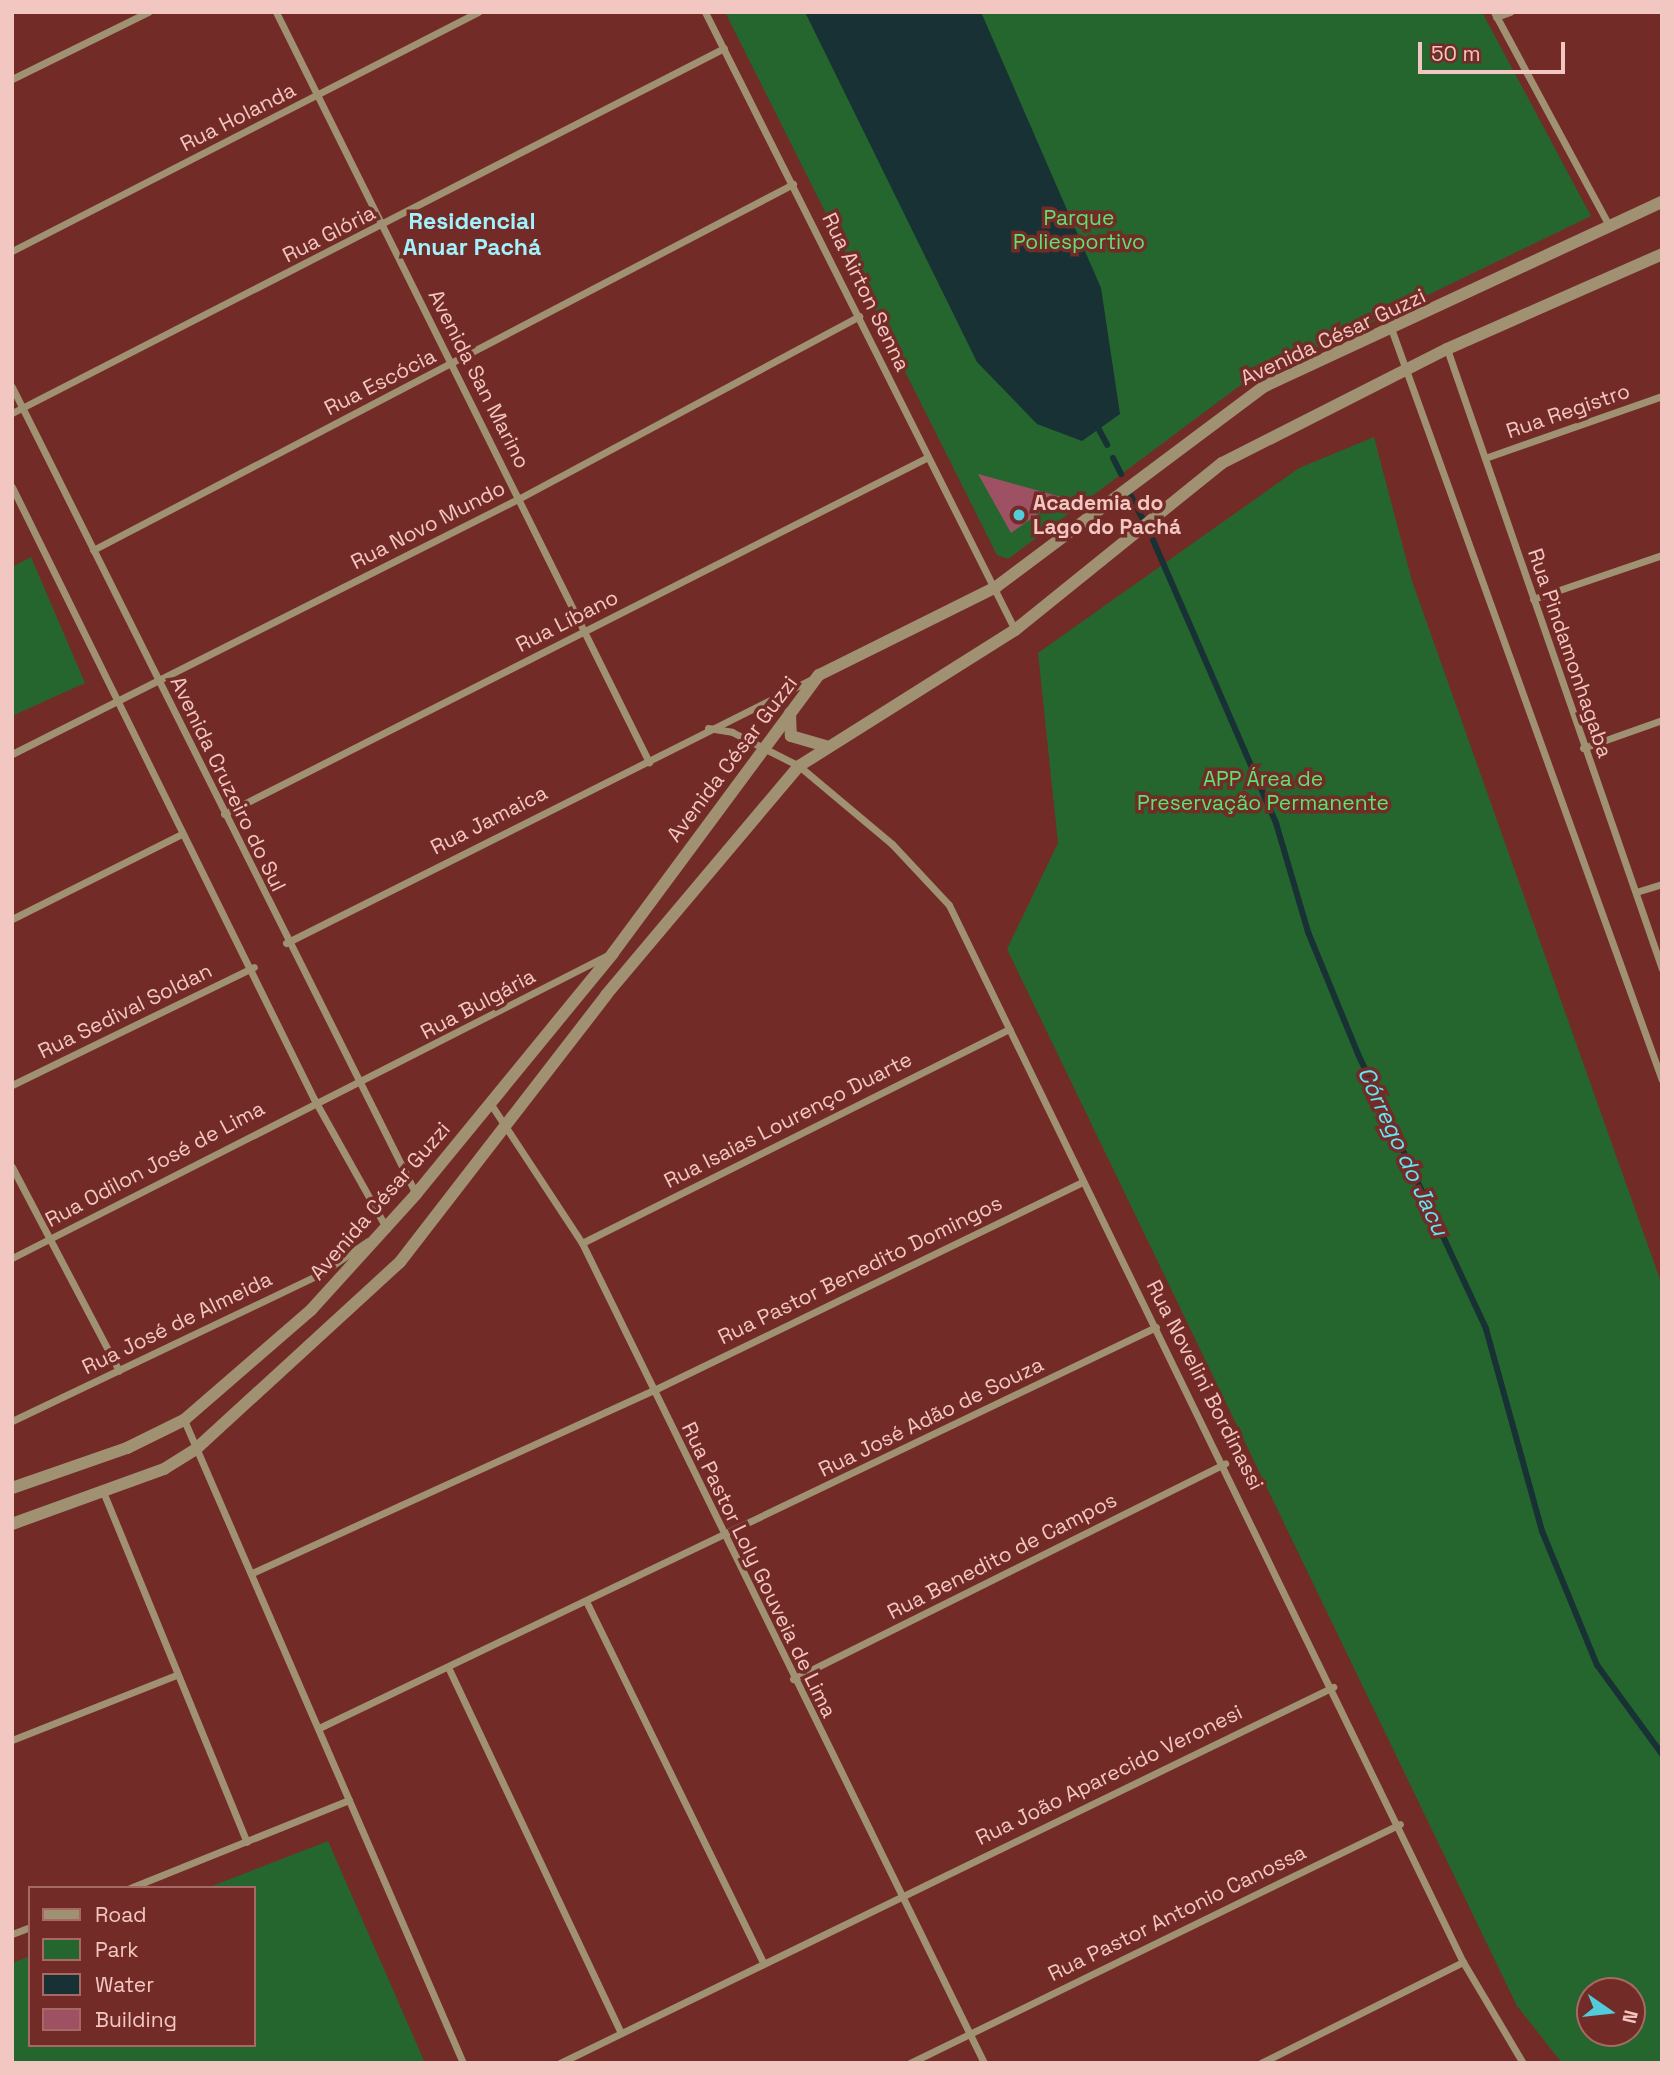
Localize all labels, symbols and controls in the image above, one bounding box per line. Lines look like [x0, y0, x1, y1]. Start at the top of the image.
scale bar [1422, 28, 1569, 72]
text: 50 m [1431, 40, 1481, 67]
street label: Rua Holanda [176, 77, 300, 157]
street label: Rua Glória [278, 200, 380, 268]
park label: Parque Poliesportivo [1013, 205, 1145, 255]
district label: Residencial Anuar Pachá [403, 207, 541, 261]
street label: Rua Airton Senna [817, 208, 915, 376]
street label: Avenida César Guzzi [1236, 283, 1430, 391]
street label: Avenida San Marino [423, 285, 535, 473]
street label: Rua Escócia [320, 343, 440, 421]
street label: Rua Registro [1503, 378, 1633, 444]
street label: Rua Novo Mundo [347, 475, 509, 575]
place label: Academia do Lago do Pachá [1033, 490, 1181, 540]
marker: Academia do Lago do Pachá [1011, 507, 1027, 523]
street label: Rua Pindamonhagaba [1522, 545, 1618, 761]
street label: Rua Líbano [512, 584, 622, 658]
street label: Avenida César Guzzi [661, 671, 803, 847]
street label: Avenida Cruzeiro do Sul [165, 672, 291, 896]
park label: APP Área de Preservação Permanente [1137, 766, 1389, 816]
street label: Rua Jamaica [426, 780, 552, 860]
street label: Rua Sedival Soldan [34, 958, 216, 1064]
street label: Rua Bulgária [416, 963, 540, 1045]
street label: Rua Isaias Lourenço Duarte [660, 1046, 916, 1194]
water label: Córrego do Jacu [1352, 1062, 1454, 1240]
street label: Rua Odilon José de Lima [41, 1095, 269, 1233]
street label: Avenida César Guzzi [304, 1117, 456, 1285]
street label: Rua Pastor Benedito Domingos [714, 1190, 1006, 1350]
street label: Rua José de Almeida [78, 1266, 276, 1380]
street label: Rua Novelini Bordinassi [1141, 1276, 1269, 1494]
street label: Rua José Adão de Souza [814, 1351, 1048, 1483]
street label: Rua Pastor Loly Gouveia de Lima [676, 1418, 842, 1722]
street label: Rua Benedito de Campos [883, 1487, 1121, 1625]
street label: Rua João Aparecido Veronesi [971, 1699, 1247, 1851]
street label: Rua Pastor Antonio Canossa [1044, 1839, 1310, 1987]
legend [28, 1886, 256, 2047]
text: Road [95, 1901, 147, 1928]
text: Park [95, 1936, 139, 1963]
text: Water [95, 1971, 154, 1998]
north arrow [1576, 1977, 1646, 2047]
text: Building [95, 2006, 177, 2033]
text: N [1616, 2008, 1644, 2026]

